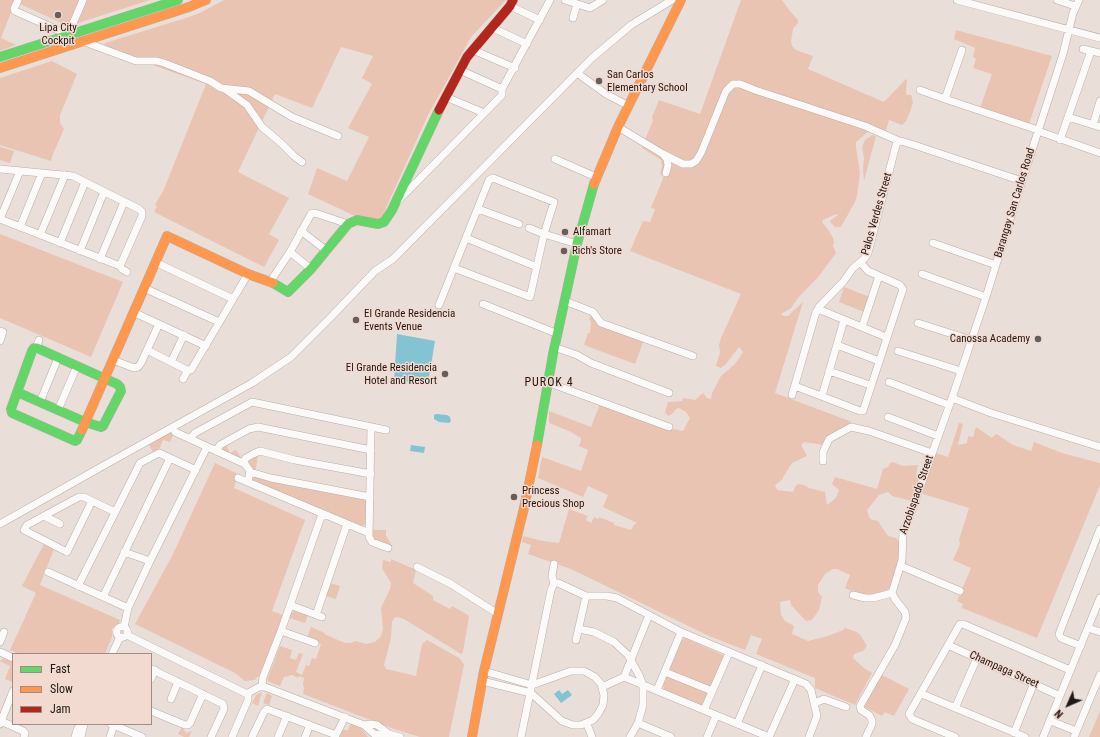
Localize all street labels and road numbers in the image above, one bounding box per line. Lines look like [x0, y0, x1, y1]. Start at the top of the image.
street label: Barangay San Carlos Road [992, 147, 1038, 259]
street label: Palos Verdes Street [859, 171, 895, 257]
street label: Arzobispado Street [897, 454, 937, 536]
street label: Champaga Street [967, 649, 1041, 691]

